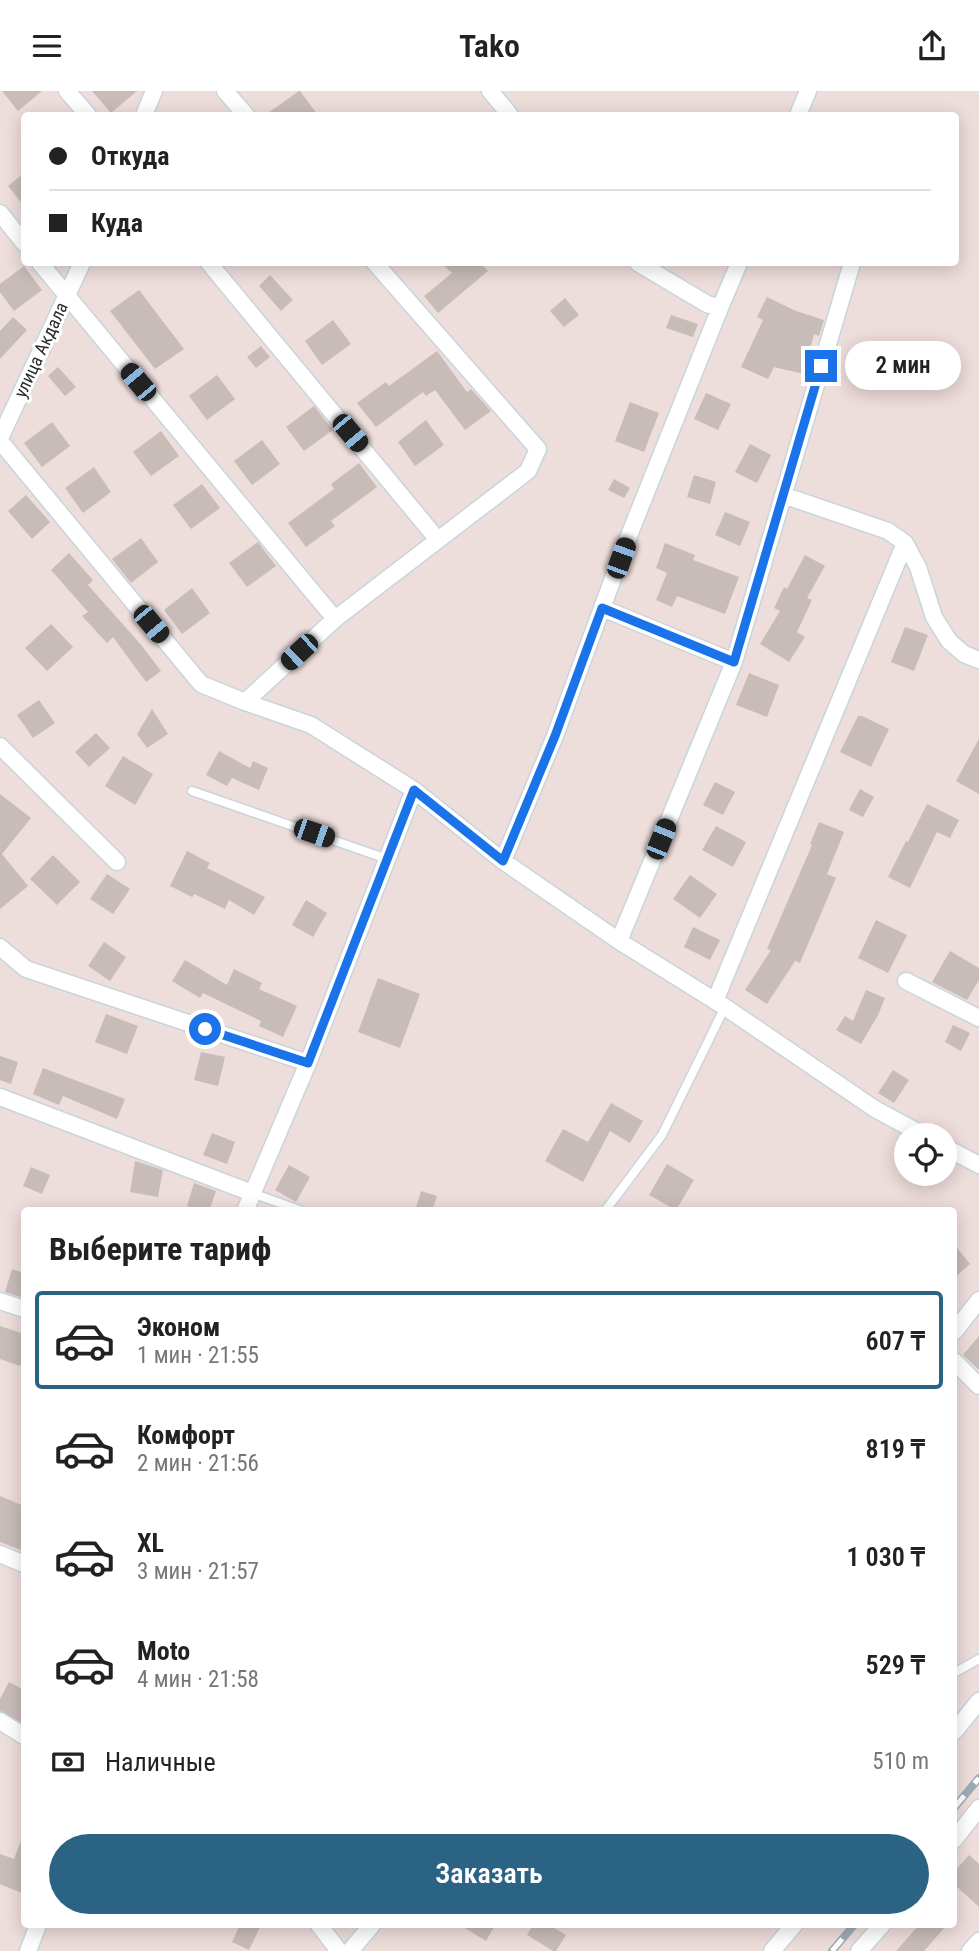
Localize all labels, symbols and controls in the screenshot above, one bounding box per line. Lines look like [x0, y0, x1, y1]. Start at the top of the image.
icon: menu [28, 27, 66, 65]
text: Tako [459, 27, 520, 65]
icon: share [913, 27, 951, 65]
text: Откуда [91, 141, 169, 171]
text: Куда [91, 208, 143, 238]
street label: улица Акдала [9, 299, 72, 401]
callout: 2 мин [846, 341, 961, 391]
route end [805, 350, 837, 382]
text: 2 мин [875, 352, 931, 379]
car [117, 359, 160, 405]
car [329, 410, 372, 456]
car [604, 535, 639, 581]
car [130, 601, 173, 647]
car [277, 630, 322, 674]
car [291, 816, 338, 850]
car [644, 816, 679, 862]
route start [189, 1013, 221, 1045]
map controls [894, 1123, 957, 1186]
button: locate [894, 1123, 957, 1186]
text: Выберите тариф [49, 1230, 271, 1268]
icon: car [53, 1309, 116, 1372]
text: Эконом [137, 1312, 220, 1342]
text: 607 ₸ [866, 1326, 925, 1356]
text: 1 мин · 21:55 [137, 1342, 259, 1369]
icon: car [53, 1417, 116, 1480]
text: Комфорт [137, 1420, 235, 1450]
text: 819 ₸ [866, 1434, 925, 1464]
text: 2 мин · 21:56 [137, 1450, 259, 1477]
icon: car [53, 1525, 116, 1588]
text: XL [137, 1528, 164, 1558]
text: 1 030 ₸ [847, 1542, 925, 1572]
text: 3 мин · 21:57 [137, 1558, 259, 1585]
icon: car [53, 1633, 116, 1696]
text: Moto [137, 1636, 190, 1666]
text: 529 ₸ [866, 1650, 925, 1680]
text: 4 мин · 21:58 [137, 1666, 259, 1693]
icon: cash [49, 1743, 87, 1781]
text: Наличные [105, 1747, 216, 1777]
text: 510 m [872, 1748, 929, 1775]
button: Заказать [49, 1834, 929, 1914]

